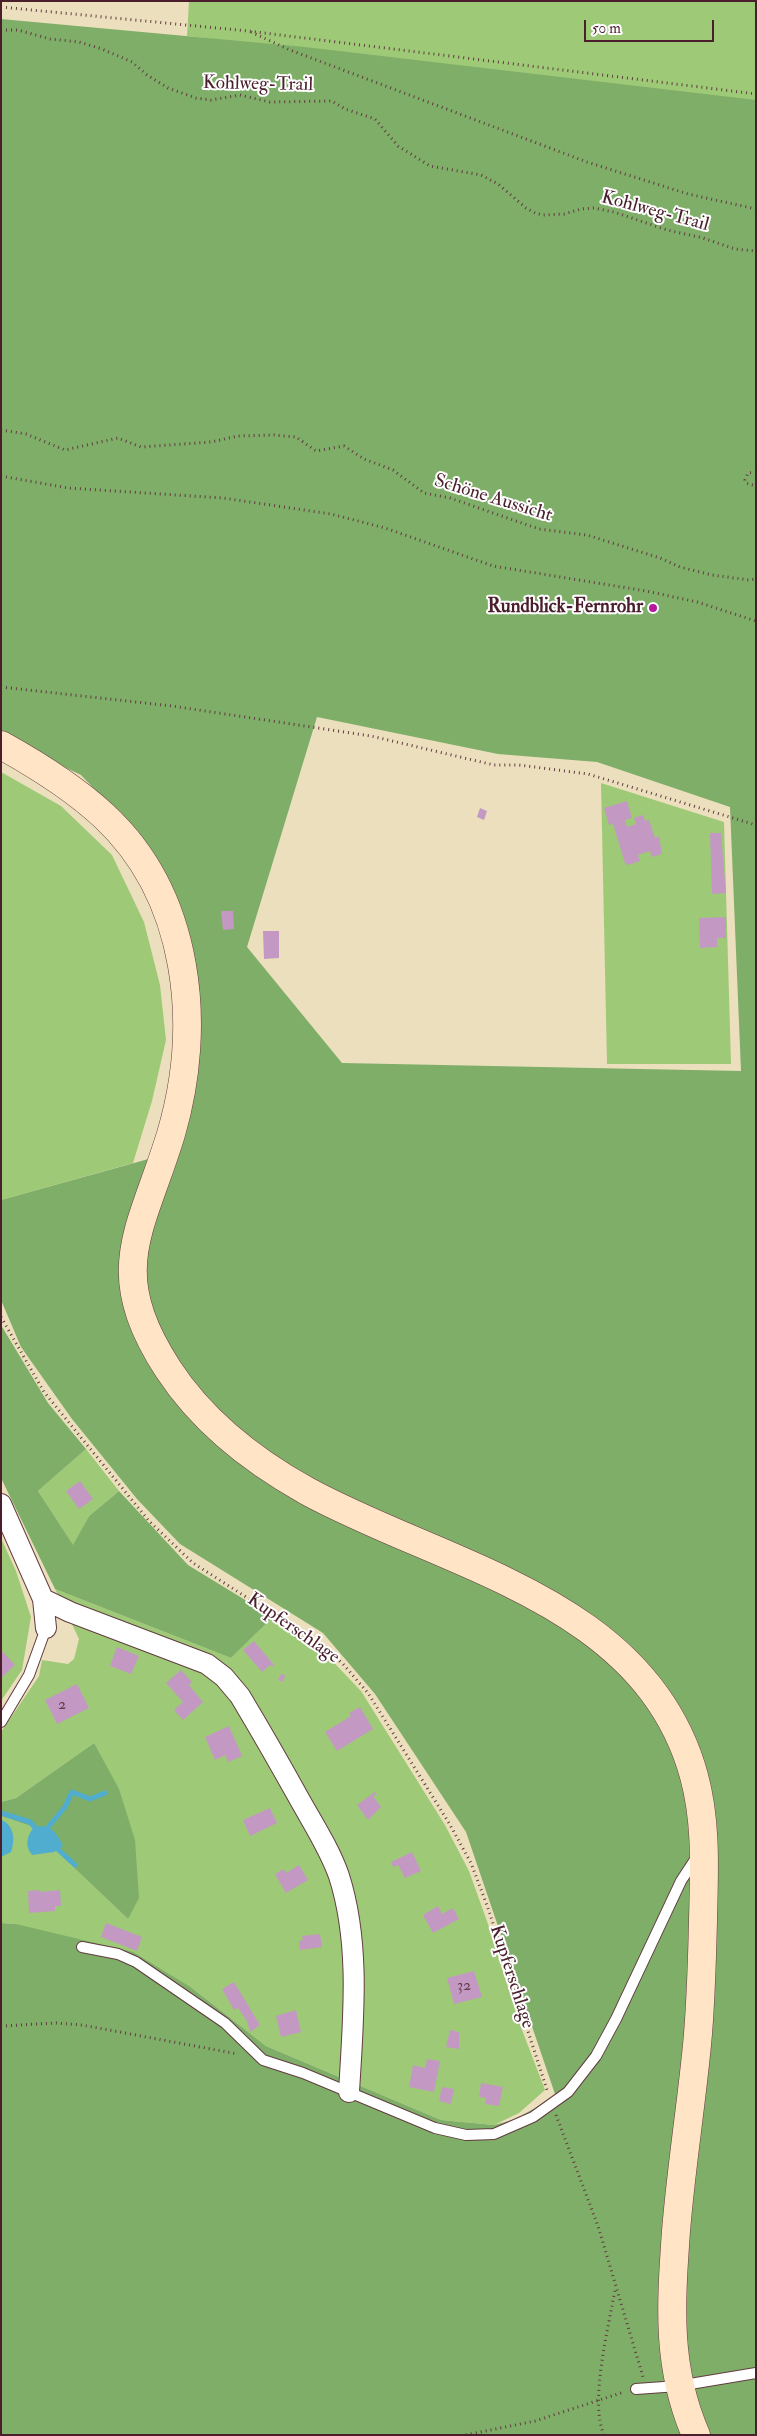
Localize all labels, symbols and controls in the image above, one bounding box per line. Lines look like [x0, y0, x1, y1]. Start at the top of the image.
scale bar [587, 10, 717, 42]
text: 50 m [592, 19, 621, 38]
street label: Kohlweg-Trail [203, 73, 313, 97]
street label: Kohlweg-Trail [599, 187, 711, 237]
street label: Schöne Aussicht [431, 470, 555, 528]
place label: Rundblick-Fernrohr [487, 597, 643, 619]
marker: Rundblick-Fernrohr [647, 602, 659, 614]
street label: Kupferschlage [242, 1589, 344, 1669]
house number: 2 [58, 1696, 66, 1716]
street label: Kupferschlage [484, 1922, 538, 2032]
house number: 32 [457, 1977, 471, 1997]

